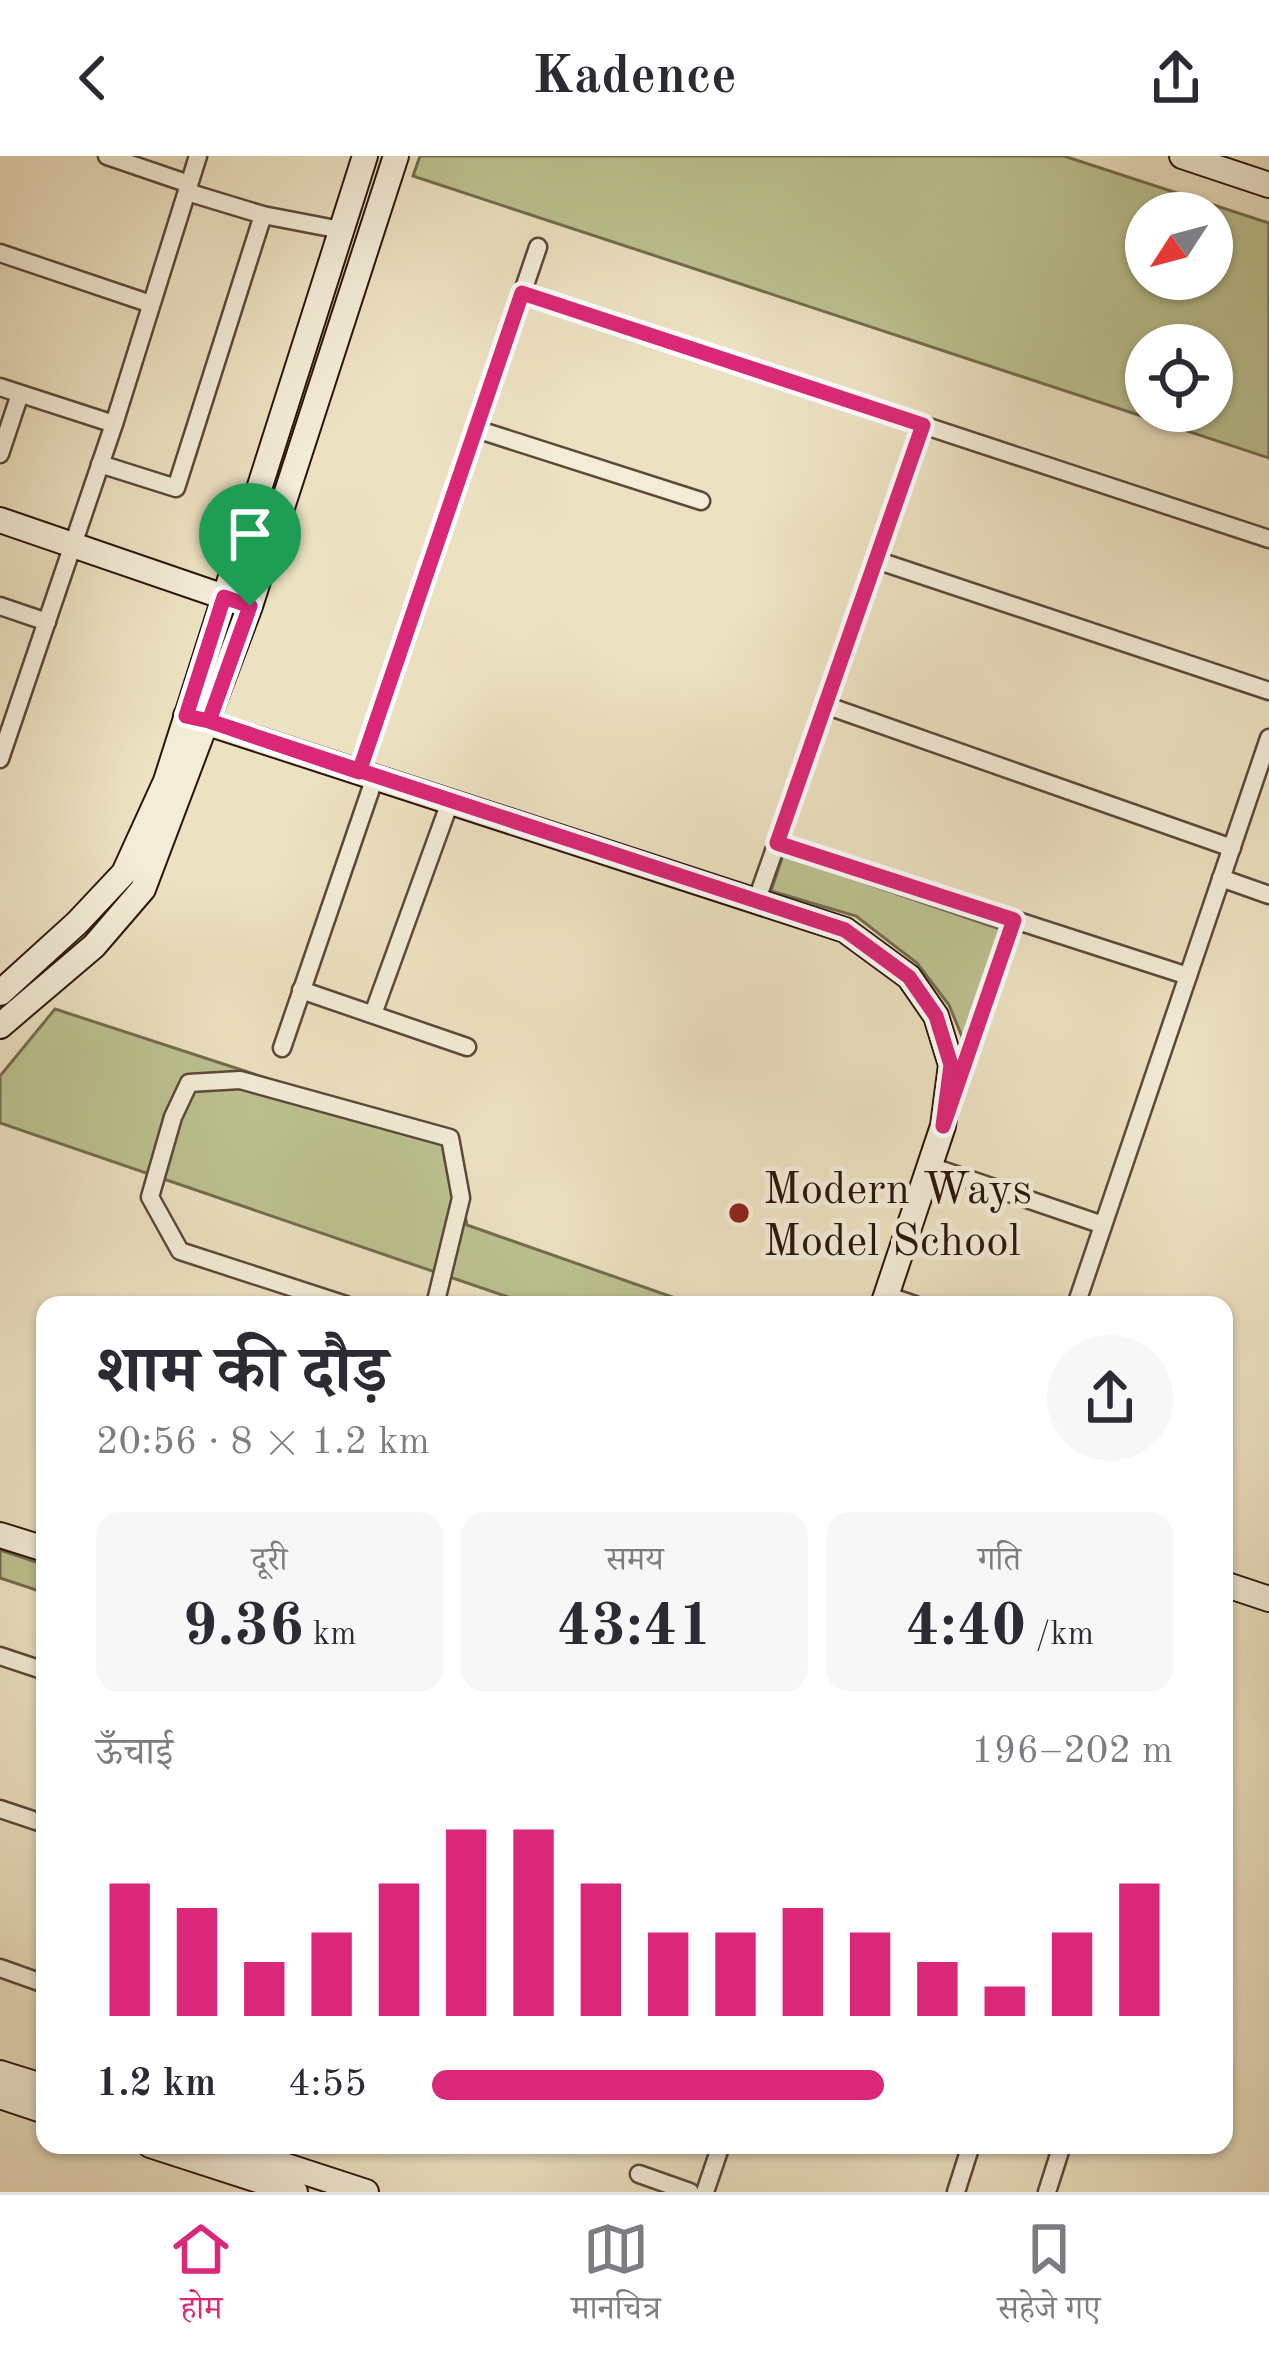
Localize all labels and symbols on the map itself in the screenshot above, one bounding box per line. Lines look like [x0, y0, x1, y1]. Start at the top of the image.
north arrow [1125, 192, 1233, 300]
pin [199, 483, 301, 606]
place label: Modern Ways Model School [763, 1169, 1032, 1266]
marker: Modern Ways Model School [726, 1200, 752, 1226]

